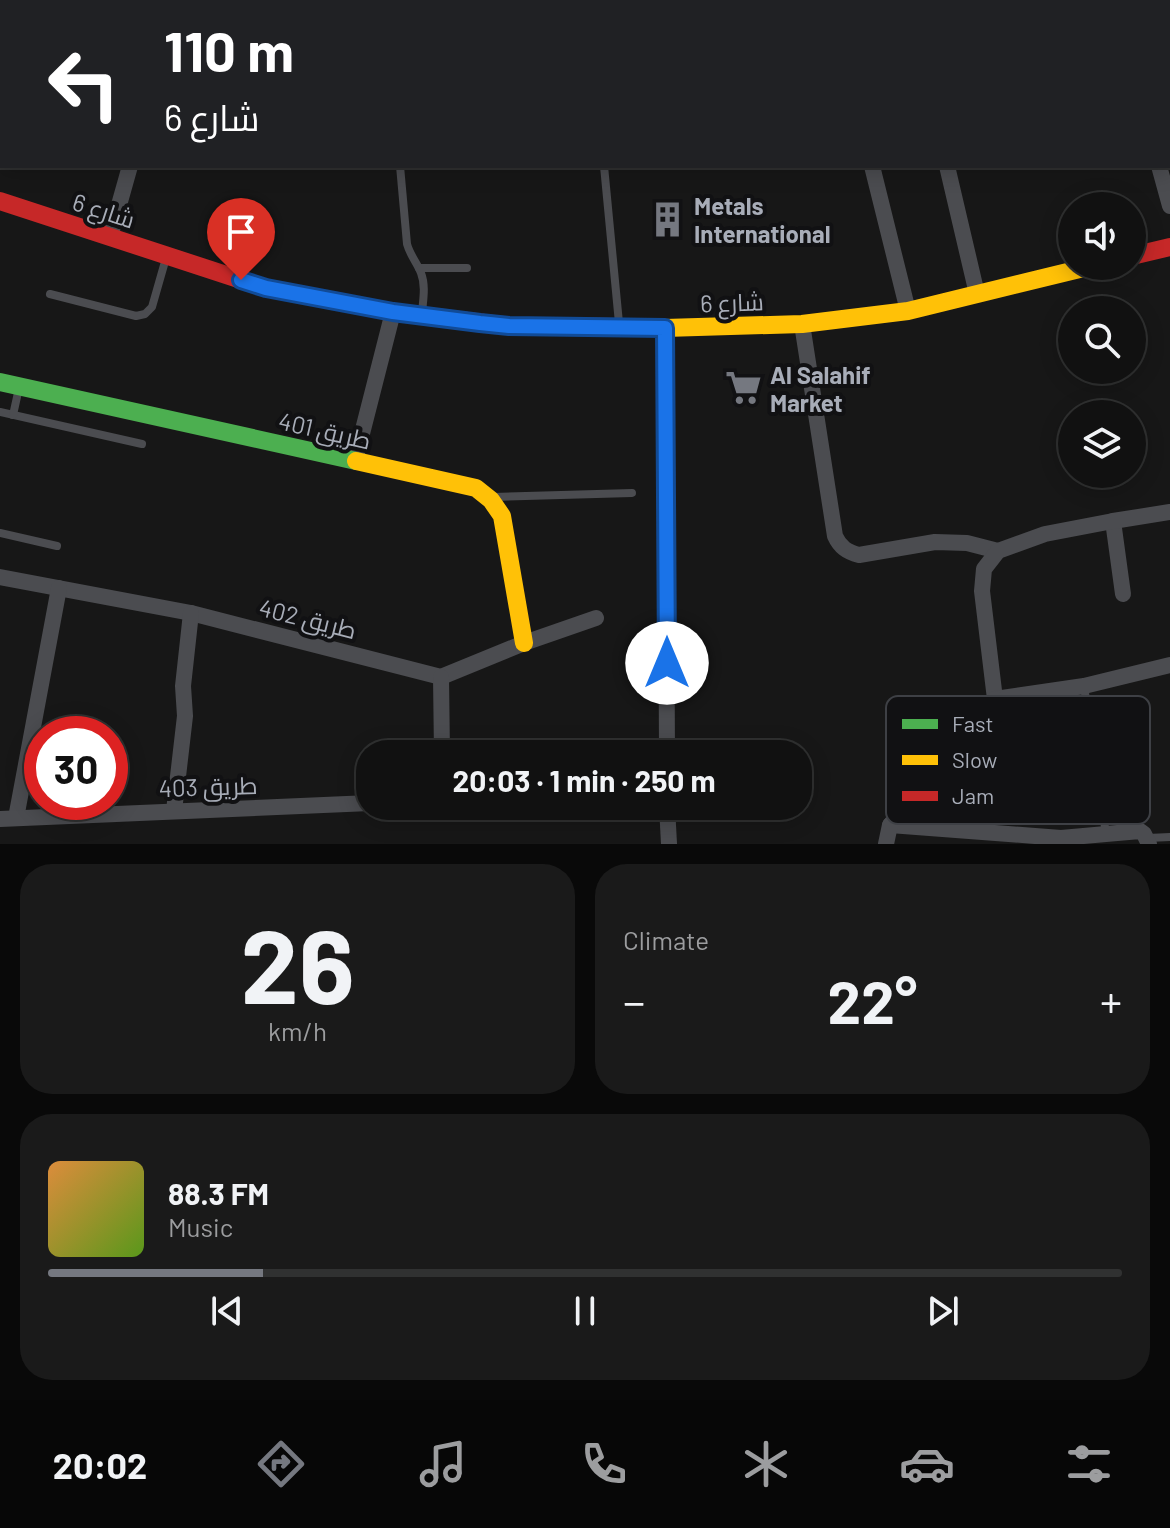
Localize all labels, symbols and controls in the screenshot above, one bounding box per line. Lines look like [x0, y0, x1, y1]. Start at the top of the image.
text: 110 m [164, 16, 294, 83]
icon: left [32, 32, 136, 136]
text: شارع 6 [164, 95, 259, 138]
street label: شارع 6 [68, 186, 139, 236]
place label: Metals International [694, 191, 831, 248]
map controls [1058, 192, 1146, 488]
button: sound [1058, 192, 1146, 280]
pin [207, 198, 275, 280]
building icon: Metals International [649, 200, 687, 238]
icon: arrive [219, 210, 263, 254]
street label: شارع 6 [700, 286, 764, 321]
button: search [1058, 296, 1146, 384]
place label: Al Salahif Market [770, 360, 871, 417]
supermarket icon: Al Salahif Market [725, 369, 763, 407]
button: layers [1058, 400, 1146, 488]
street label: طريق 401 [275, 405, 374, 457]
street label: طريق 402 [256, 592, 360, 646]
position arrow [625, 621, 709, 705]
legend [886, 696, 1150, 824]
text: Fast [952, 710, 994, 736]
speed limit sign: 30 [24, 716, 128, 820]
text: Slow [952, 746, 997, 772]
text: 20:03 · 1 min · 250 m [452, 762, 716, 798]
street label: طريق 403 [158, 770, 258, 804]
text: Jam [952, 782, 994, 808]
text: 26 [240, 900, 355, 1025]
text: Climate [623, 924, 709, 955]
text: 22° [828, 964, 917, 1036]
text: − [623, 974, 645, 1027]
text: + [1100, 974, 1122, 1027]
text: km/h [268, 1015, 327, 1046]
text: 88.3 FM [168, 1175, 269, 1211]
text: Music [168, 1211, 233, 1242]
icon: previous [205, 1289, 249, 1333]
icon: pause [563, 1289, 607, 1333]
icon: next [921, 1289, 965, 1333]
icon: directions [253, 1436, 309, 1492]
icon: music [415, 1436, 471, 1492]
icon: phone [576, 1436, 632, 1492]
icon: climate [738, 1436, 794, 1492]
icon: car [899, 1436, 955, 1492]
icon: filters [1061, 1436, 1117, 1492]
text: 20:02 [53, 1443, 147, 1486]

